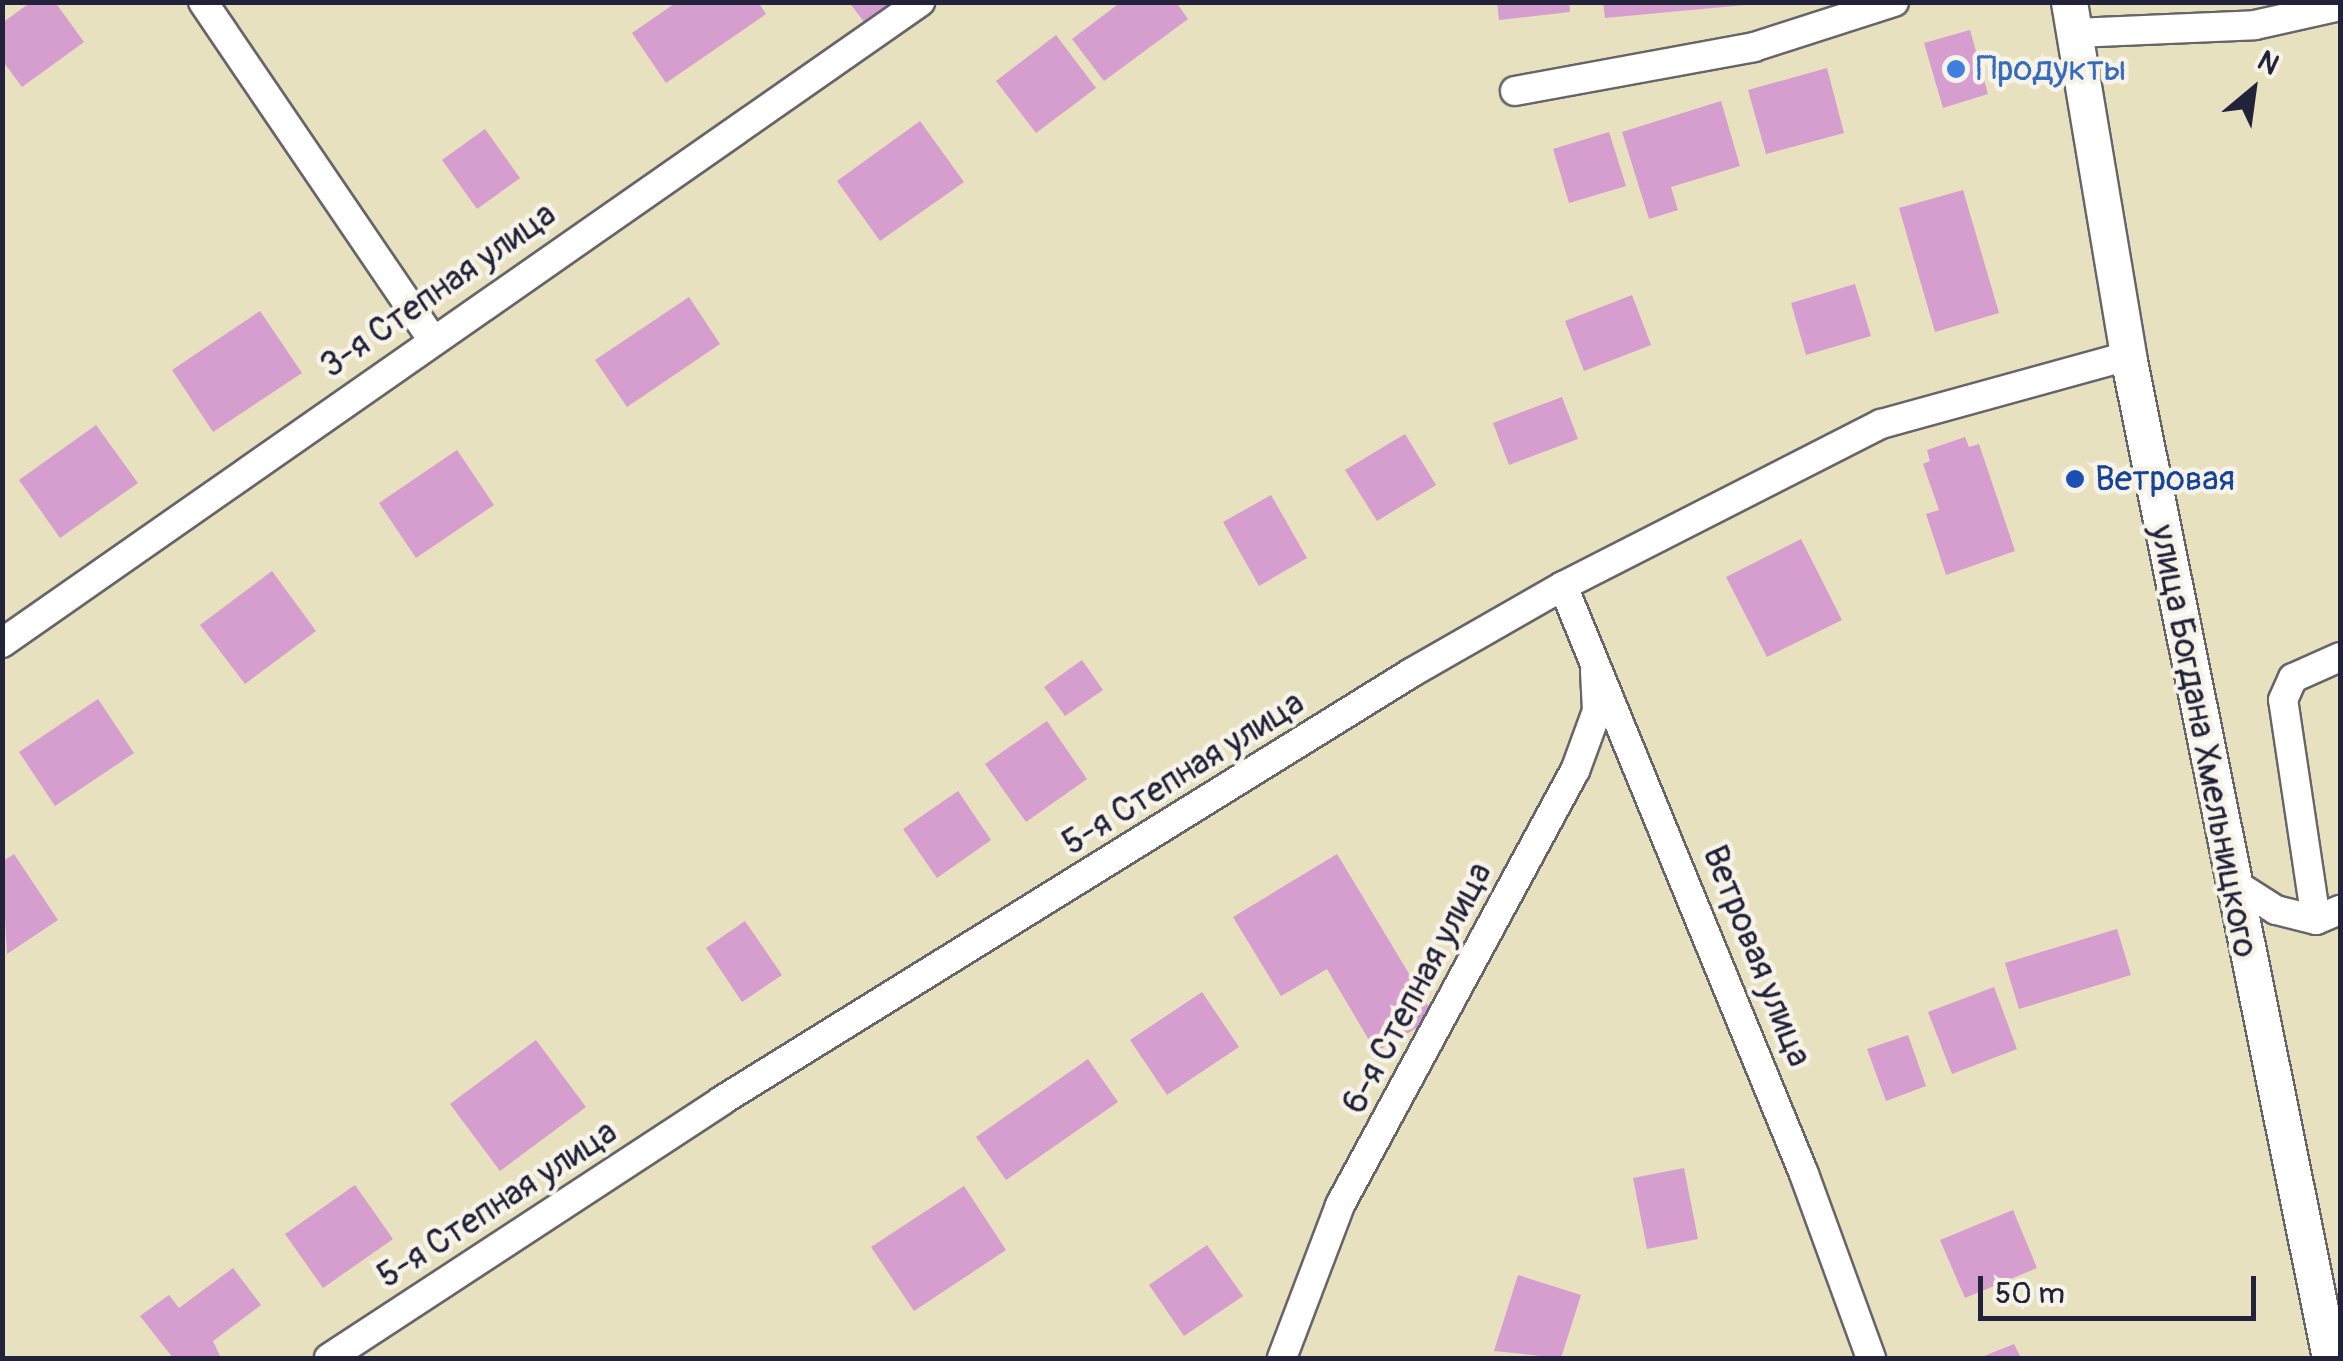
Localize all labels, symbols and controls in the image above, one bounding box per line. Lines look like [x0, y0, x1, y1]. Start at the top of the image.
north arrow [2203, 40, 2303, 140]
text: N [2251, 43, 2285, 83]
place label: Продукты [1976, 48, 2126, 90]
marker: Продукты [1945, 58, 1967, 80]
street label: 3-я Степная улица [312, 193, 564, 387]
place label: Ветровая [2095, 458, 2235, 500]
marker: Ветровая [2064, 468, 2086, 490]
street label: улица Богдана Хмельницкого [2141, 521, 2267, 961]
street label: 5-я Степная улица [1054, 682, 1312, 864]
street label: Ветровая улица [1694, 839, 1820, 1073]
street label: 6-я Степная улица [1333, 855, 1501, 1121]
street label: 5-я Степная улица [369, 1111, 625, 1297]
scale bar [1983, 1256, 2260, 1318]
text: 50 m [1995, 1275, 2065, 1312]

